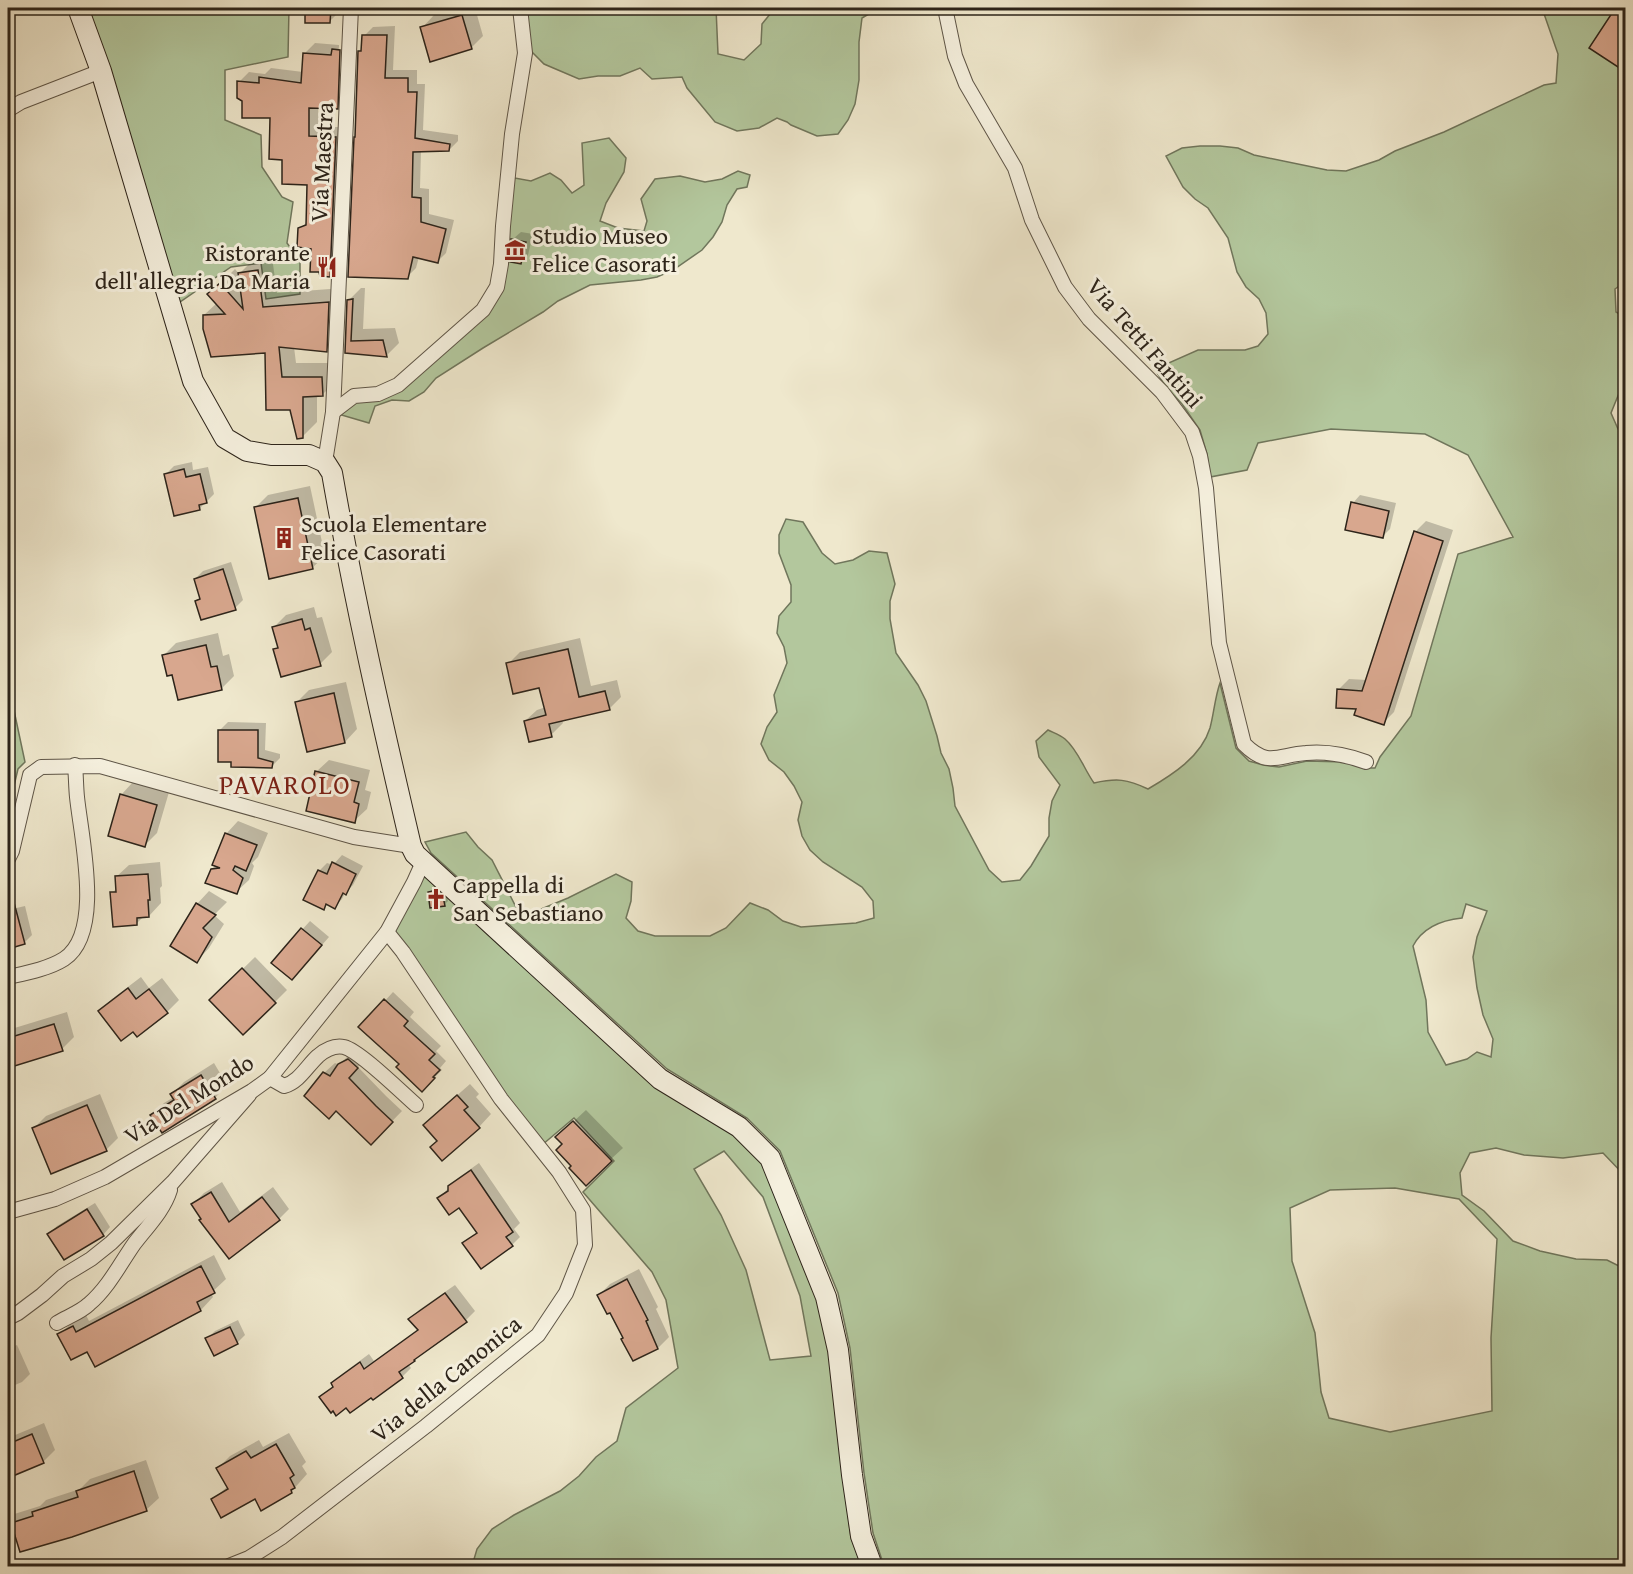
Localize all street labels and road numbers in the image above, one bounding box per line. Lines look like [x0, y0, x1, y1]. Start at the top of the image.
street label: Via Maestra [301, 100, 342, 223]
street label: Via Tetti Fantini [1079, 270, 1212, 416]
street label: Via Del Mondo [117, 1045, 261, 1152]
street label: Via della Canonica [363, 1306, 529, 1451]

